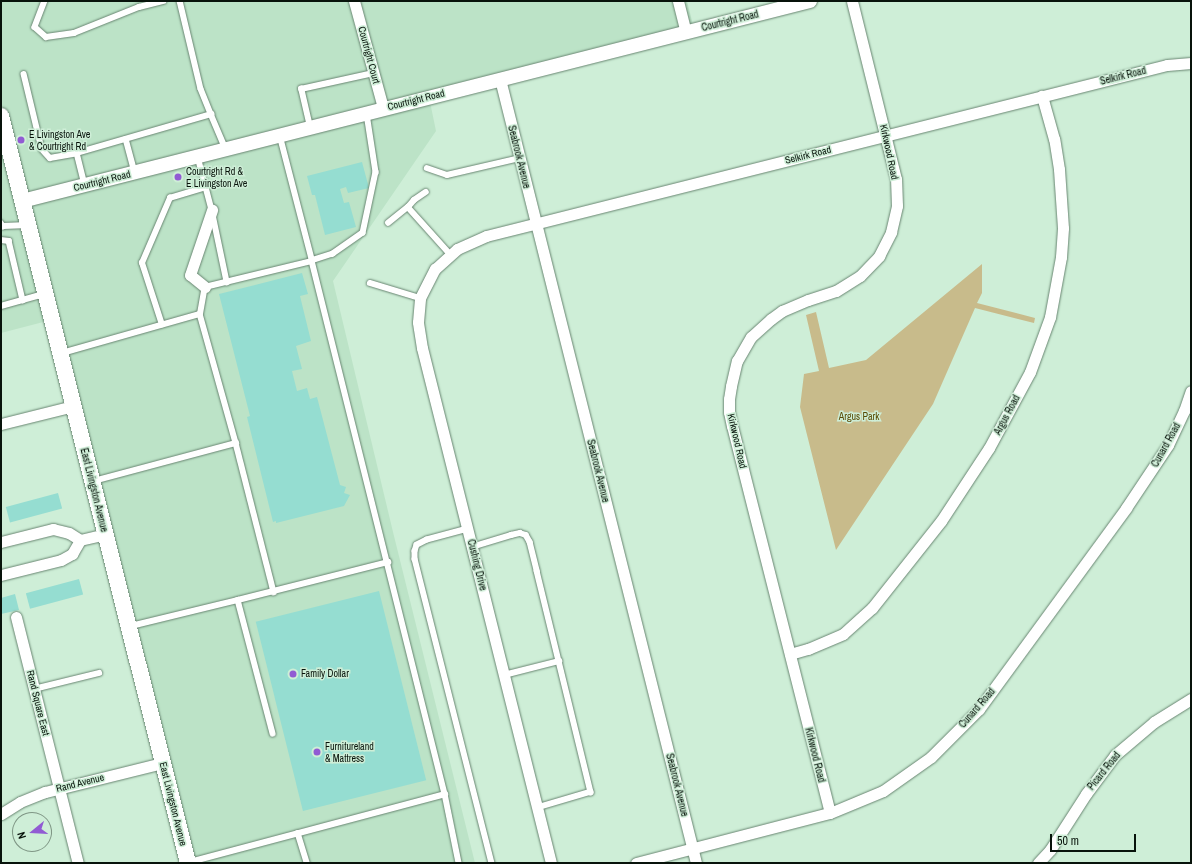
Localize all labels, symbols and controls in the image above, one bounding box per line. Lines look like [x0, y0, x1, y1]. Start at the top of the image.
street label: Courtright Road [700, 8, 760, 34]
street label: Courtright Court [356, 25, 382, 85]
street label: Selkirk Road [1099, 65, 1147, 87]
street label: Courtright Road [386, 87, 446, 113]
street label: Kirkwood Road [877, 123, 901, 181]
street label: Seabrook Avenue [505, 124, 533, 190]
place label: E Livingston Ave & Courtright Rd [29, 128, 91, 152]
marker: E Livingston Ave & Courtright Rd [16, 135, 26, 145]
street label: Selkirk Road [784, 144, 832, 166]
place label: Courtright Rd & E Livingston Ave [186, 165, 248, 188]
street label: Courtright Road [72, 168, 132, 194]
marker: Courtright Rd & E Livingston Ave [173, 172, 183, 182]
street label: Argus Road [992, 393, 1022, 437]
park label: Argus Park [839, 411, 879, 423]
street label: Kirkwood Road [725, 412, 749, 470]
street label: Cunard Road [1149, 421, 1183, 469]
street label: Seabrook Avenue [584, 438, 612, 504]
street label: East Livingston Avenue [78, 447, 110, 533]
street label: Cushing Drive [465, 538, 489, 592]
place label: Family Dollar [301, 668, 349, 680]
street label: Rand Square East [24, 669, 52, 737]
marker: Family Dollar [288, 669, 298, 679]
street label: Cunard Road [956, 686, 998, 730]
street label: Kirkwood Road [802, 726, 828, 784]
place label: Furnitureland & Mattress [325, 740, 374, 764]
marker: Furnitureland & Mattress [312, 747, 322, 757]
street label: Picard Road [1085, 750, 1123, 792]
street label: Seabrook Avenue [663, 752, 691, 818]
street label: East Livingston Avenue [157, 761, 189, 847]
street label: Rand Avenue [55, 771, 105, 795]
north arrow [12, 812, 52, 852]
scale bar [1052, 826, 1138, 852]
text: N [14, 830, 29, 841]
text: 50 m [1057, 833, 1079, 849]

